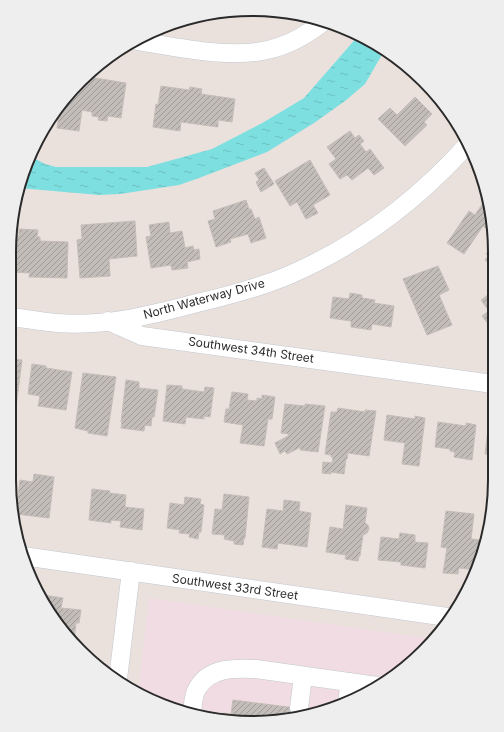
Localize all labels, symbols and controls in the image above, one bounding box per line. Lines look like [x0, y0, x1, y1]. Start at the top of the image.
street label: North Waterway Drive [142, 275, 266, 322]
street label: Southwest 34th Street [187, 333, 315, 366]
street label: Southwest 33rd Street [171, 570, 299, 603]

